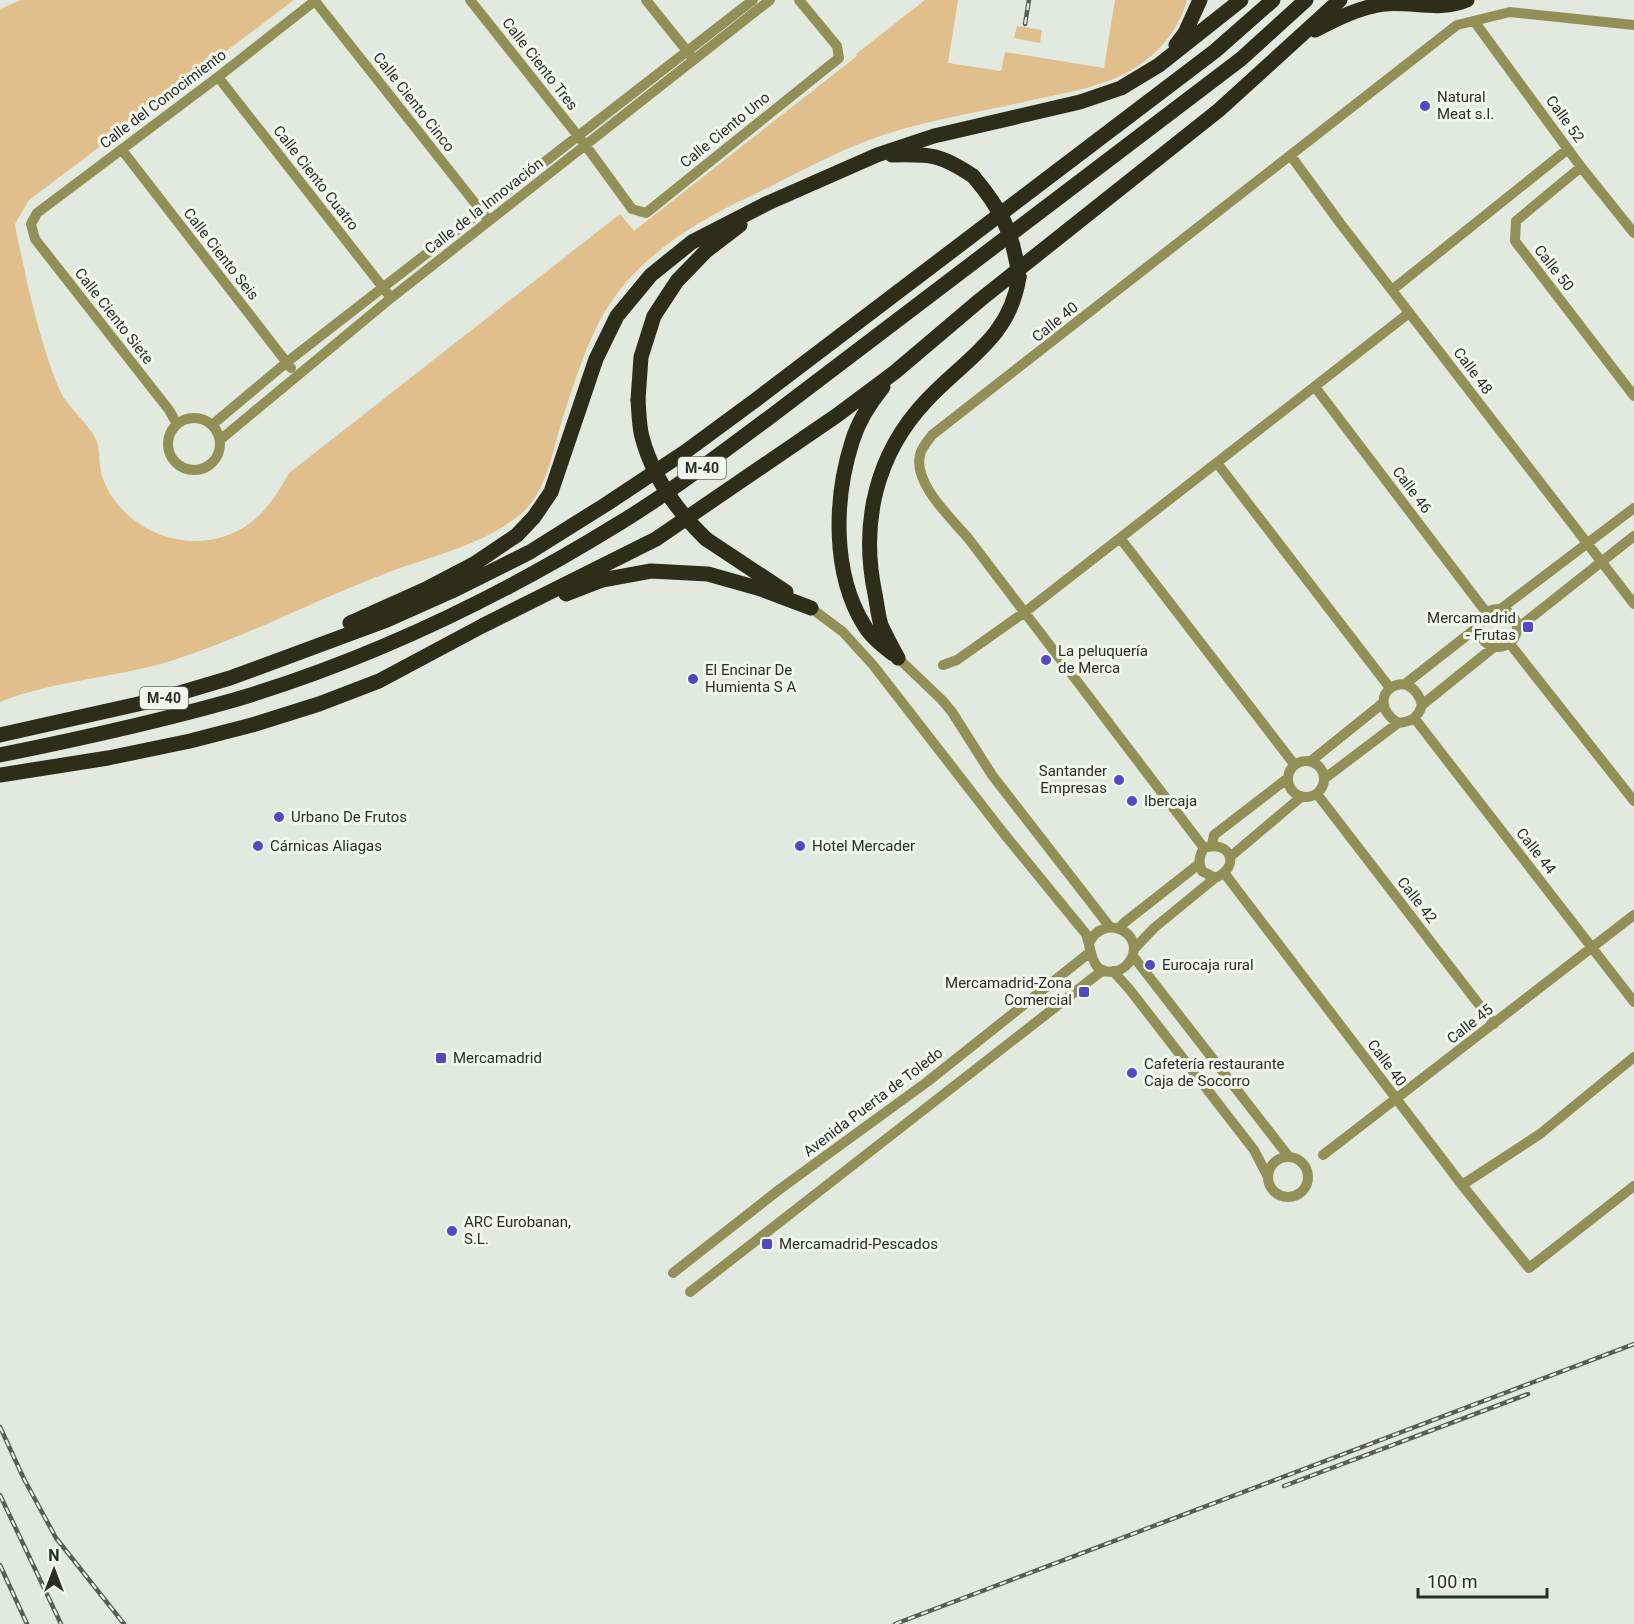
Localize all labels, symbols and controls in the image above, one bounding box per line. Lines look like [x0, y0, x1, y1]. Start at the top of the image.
street label: Calle Ciento Tres [498, 14, 582, 114]
street label: Calle del Conocimiento [96, 46, 230, 152]
street label: Calle Ciento Cinco [369, 49, 459, 155]
street label: Calle Ciento Uno [677, 88, 773, 172]
place label: Natural Meat s.l. [1437, 88, 1494, 123]
street label: Calle 52 [1542, 92, 1588, 146]
marker: Natural Meat s.l. [1418, 99, 1432, 113]
street label: Calle Ciento Cuatro [269, 122, 363, 234]
street label: Calle de la Innovación [421, 154, 547, 258]
street label: Calle Ciento Seis [179, 204, 263, 304]
street label: Calle 50 [1530, 241, 1578, 295]
street label: Calle Ciento Siete [71, 264, 157, 368]
street label: Calle 40 [1028, 298, 1082, 346]
street label: Calle 48 [1450, 344, 1496, 398]
road number: M-40 [678, 457, 726, 479]
street label: Calle 46 [1389, 463, 1435, 517]
place label: Mercamadrid - Frutas [1427, 609, 1516, 644]
marker: Mercamadrid - Frutas [1521, 620, 1535, 634]
place label: La peluquería de Merca [1058, 642, 1148, 677]
marker: La peluquería de Merca [1039, 653, 1053, 667]
place label: El Encinar De Humienta S A [705, 661, 796, 696]
marker: El Encinar De Humienta S A [686, 672, 700, 686]
road number: M-40 [140, 687, 188, 709]
place label: Santander Empresas [1039, 762, 1107, 797]
marker: Santander Empresas [1112, 773, 1126, 787]
place label: Ibercaja [1144, 792, 1197, 810]
marker: Ibercaja [1125, 794, 1139, 808]
place label: Urbano De Frutos [291, 808, 407, 826]
marker: Urbano De Frutos [272, 810, 286, 824]
street label: Calle 44 [1512, 824, 1560, 878]
place label: Cárnicas Aliagas [270, 837, 382, 855]
place label: Hotel Mercader [812, 837, 915, 855]
marker: Cárnicas Aliagas [251, 839, 265, 853]
marker: Hotel Mercader [793, 839, 807, 853]
street label: Calle 42 [1393, 873, 1441, 927]
place label: Eurocaja rural [1162, 956, 1254, 974]
marker: Eurocaja rural [1143, 958, 1157, 972]
place label: Mercamadrid-Zona Comercial [945, 974, 1072, 1009]
marker: Mercamadrid-Zona Comercial [1077, 985, 1091, 999]
street label: Calle 45 [1443, 1000, 1497, 1048]
street label: Calle 40 [1364, 1036, 1410, 1090]
street label: Avenida Puerta de Toledo [800, 1044, 946, 1160]
place label: Mercamadrid [453, 1049, 542, 1067]
marker: Mercamadrid [434, 1051, 448, 1065]
place label: Cafetería restaurante Caja de Socorro [1144, 1055, 1285, 1090]
marker: Cafetería restaurante Caja de Socorro [1125, 1066, 1139, 1080]
place label: ARC Eurobanan, S.L. [464, 1213, 571, 1248]
marker: ARC Eurobanan, S.L. [445, 1224, 459, 1238]
place label: Mercamadrid-Pescados [779, 1235, 938, 1253]
marker: Mercamadrid-Pescados [760, 1237, 774, 1251]
north arrow [24, 1540, 84, 1600]
text: N [48, 1546, 60, 1565]
scale bar [1418, 1561, 1547, 1599]
text: 100 m [1427, 1571, 1478, 1592]

